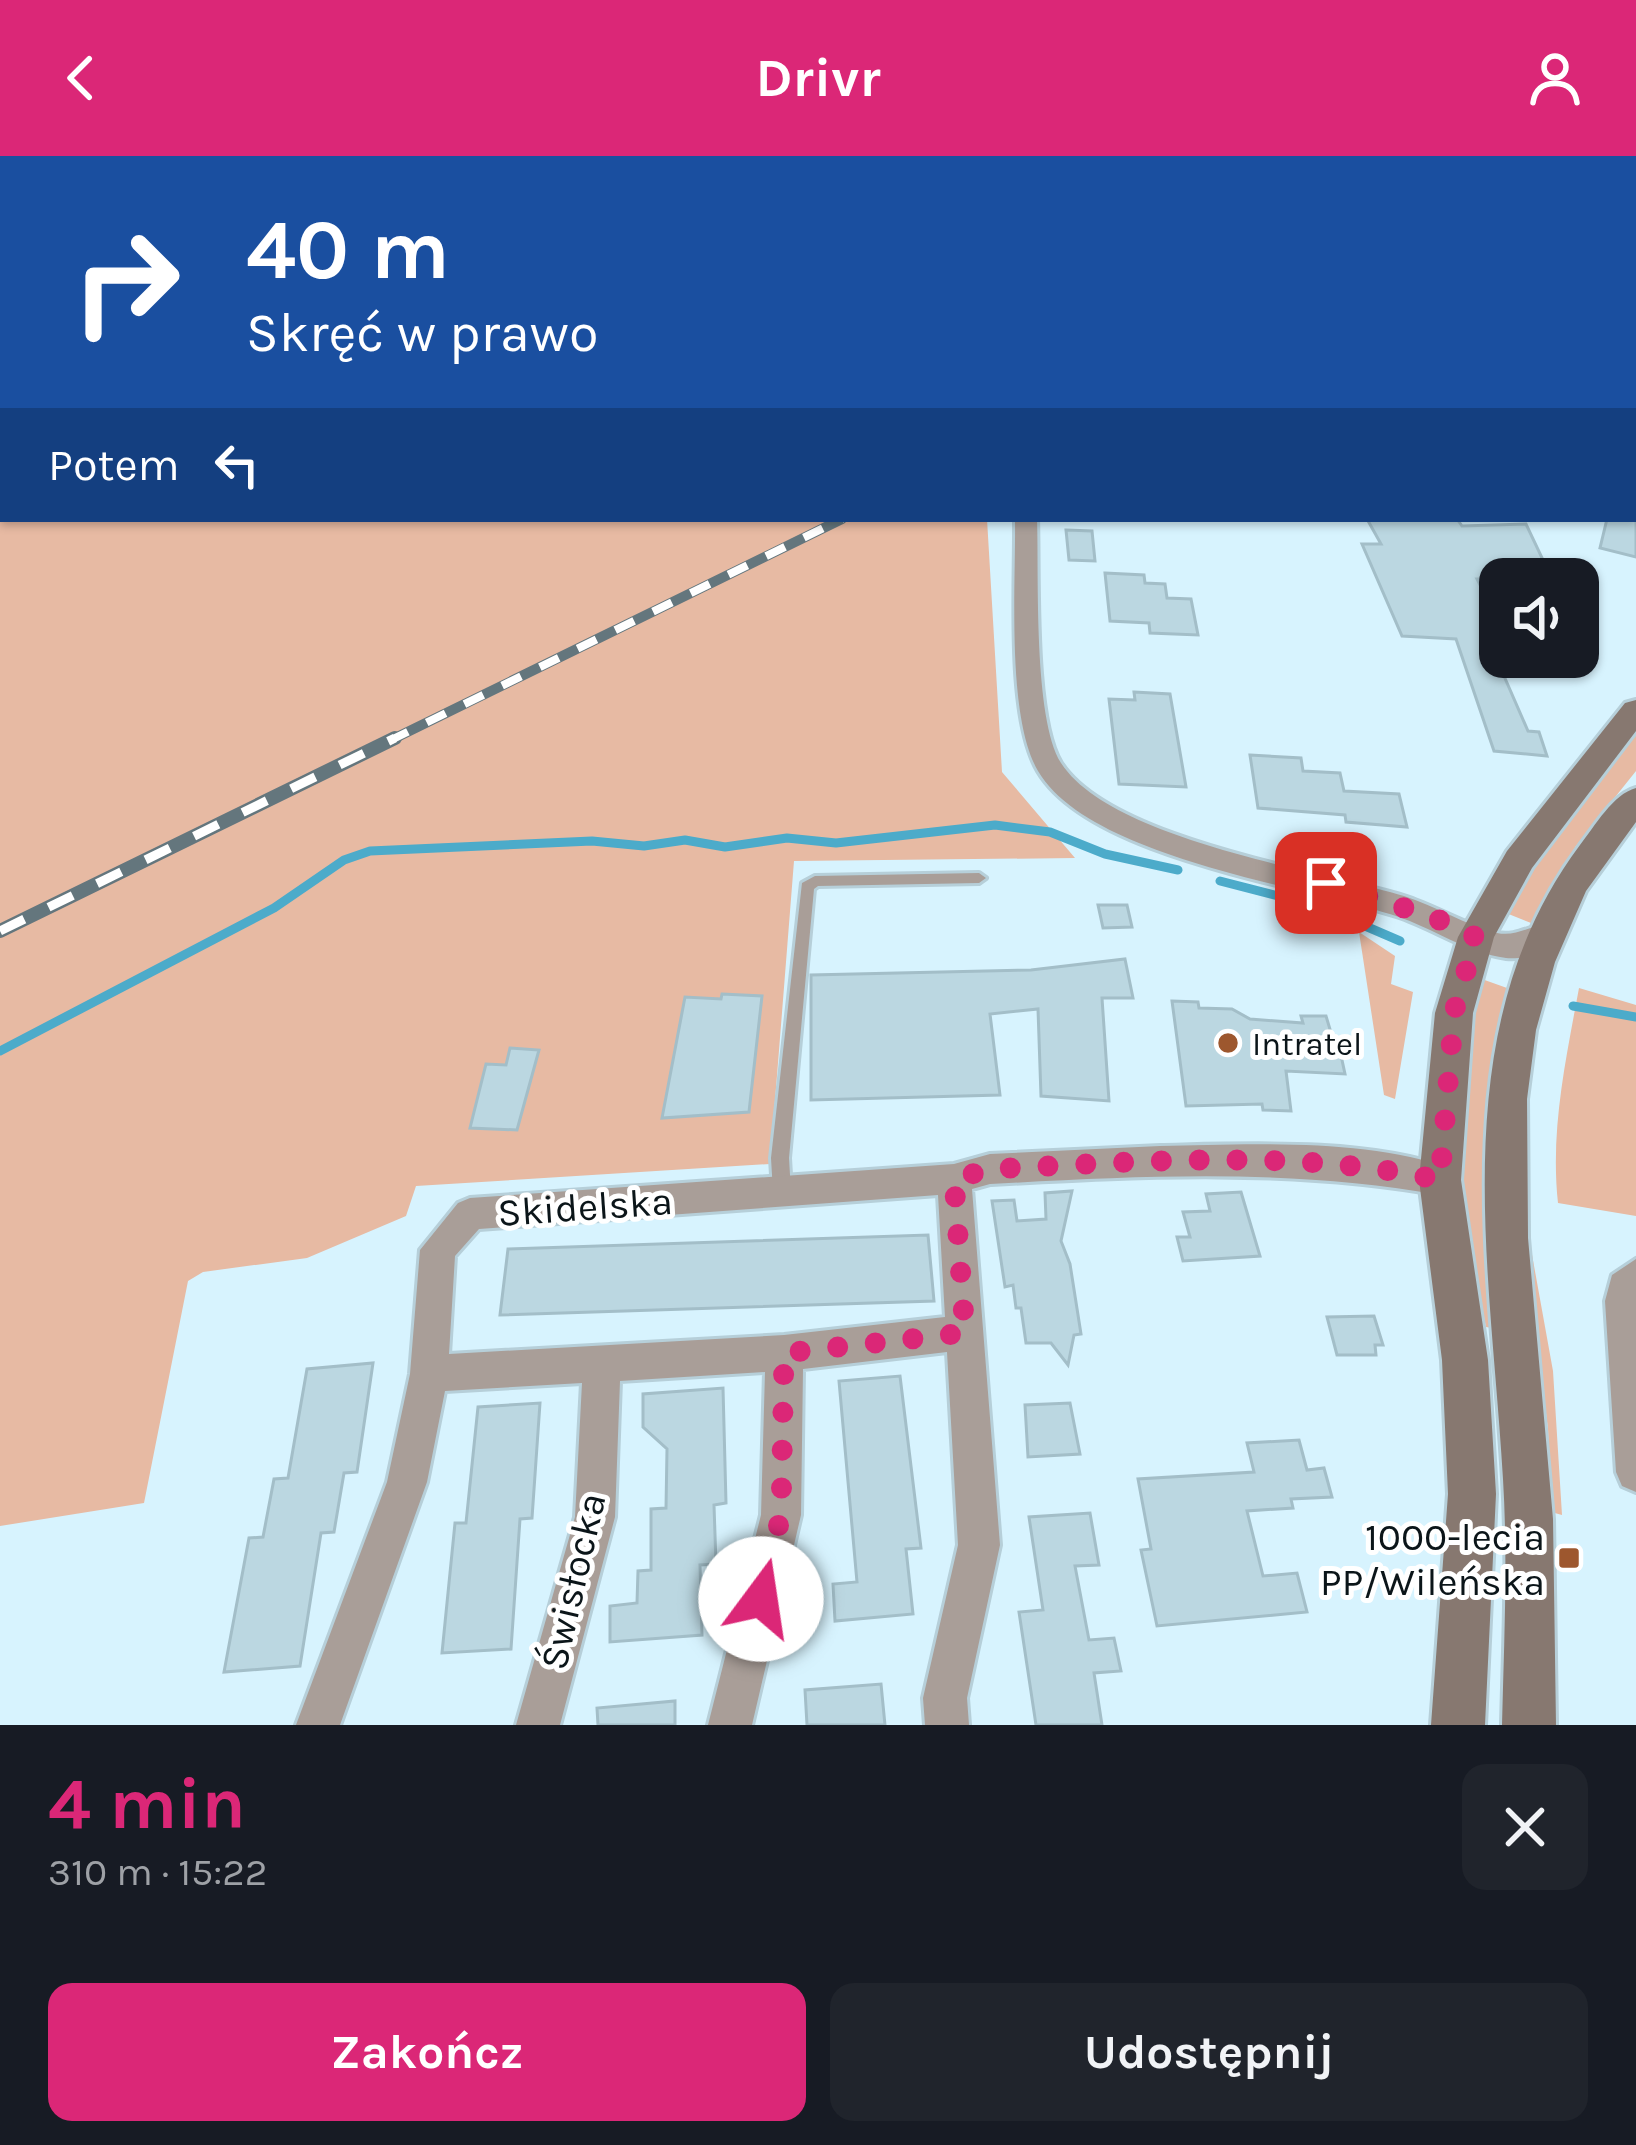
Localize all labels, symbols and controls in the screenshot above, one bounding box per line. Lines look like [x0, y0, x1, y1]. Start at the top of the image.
icon: back [48, 45, 114, 111]
icon: person [1522, 45, 1588, 111]
text: Drivr [755, 46, 881, 110]
text: 40 m [246, 201, 450, 299]
icon: right [48, 204, 204, 360]
text: Skręć w prawo [246, 301, 598, 365]
icon: left [204, 432, 270, 498]
text: Potem [48, 439, 180, 491]
map controls [1479, 558, 1599, 678]
button: sound [1479, 558, 1599, 678]
pin [1275, 832, 1377, 934]
icon: arrive [1293, 850, 1359, 916]
place label: Intratel [1252, 1025, 1362, 1063]
marker: Intratel [1215, 1030, 1241, 1056]
street label: Skidelska [496, 1178, 674, 1236]
street label: Świsłocka [530, 1488, 616, 1674]
place label: 1000-lecia PP/Wileńska [1320, 1514, 1545, 1605]
position arrow [698, 1536, 824, 1662]
marker: 1000-lecia PP/Wileńska [1556, 1545, 1582, 1571]
text: 4 min [48, 1762, 246, 1846]
button: close [1462, 1764, 1588, 1890]
text: 310 m · 15:22 [48, 1849, 267, 1895]
button: Zakończ [48, 1983, 806, 2121]
button: Udostępnij [830, 1983, 1588, 2121]

